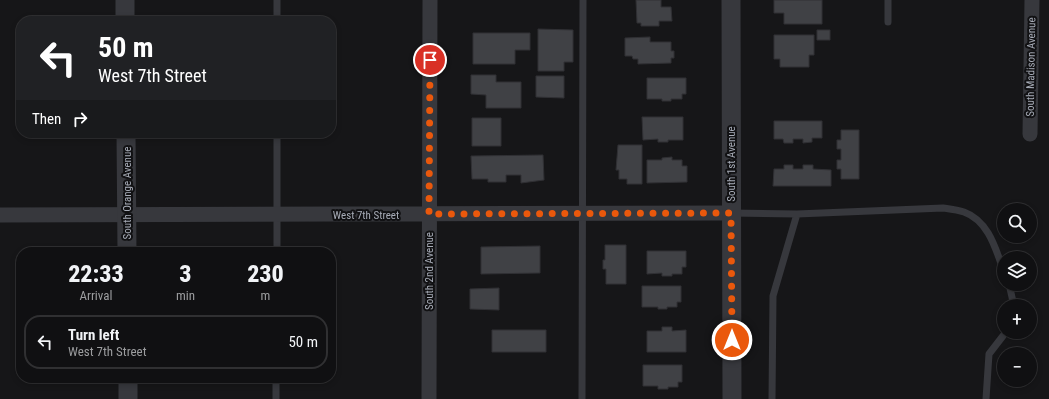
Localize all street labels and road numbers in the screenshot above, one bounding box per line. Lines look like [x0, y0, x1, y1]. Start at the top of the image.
street label: South Madison Avenue [1024, 17, 1038, 117]
street label: South 1st Avenue [725, 126, 738, 202]
street label: South Orange Avenue [121, 147, 134, 239]
street label: West 7th Street [333, 209, 399, 222]
street label: South 2nd Avenue [423, 232, 436, 310]

